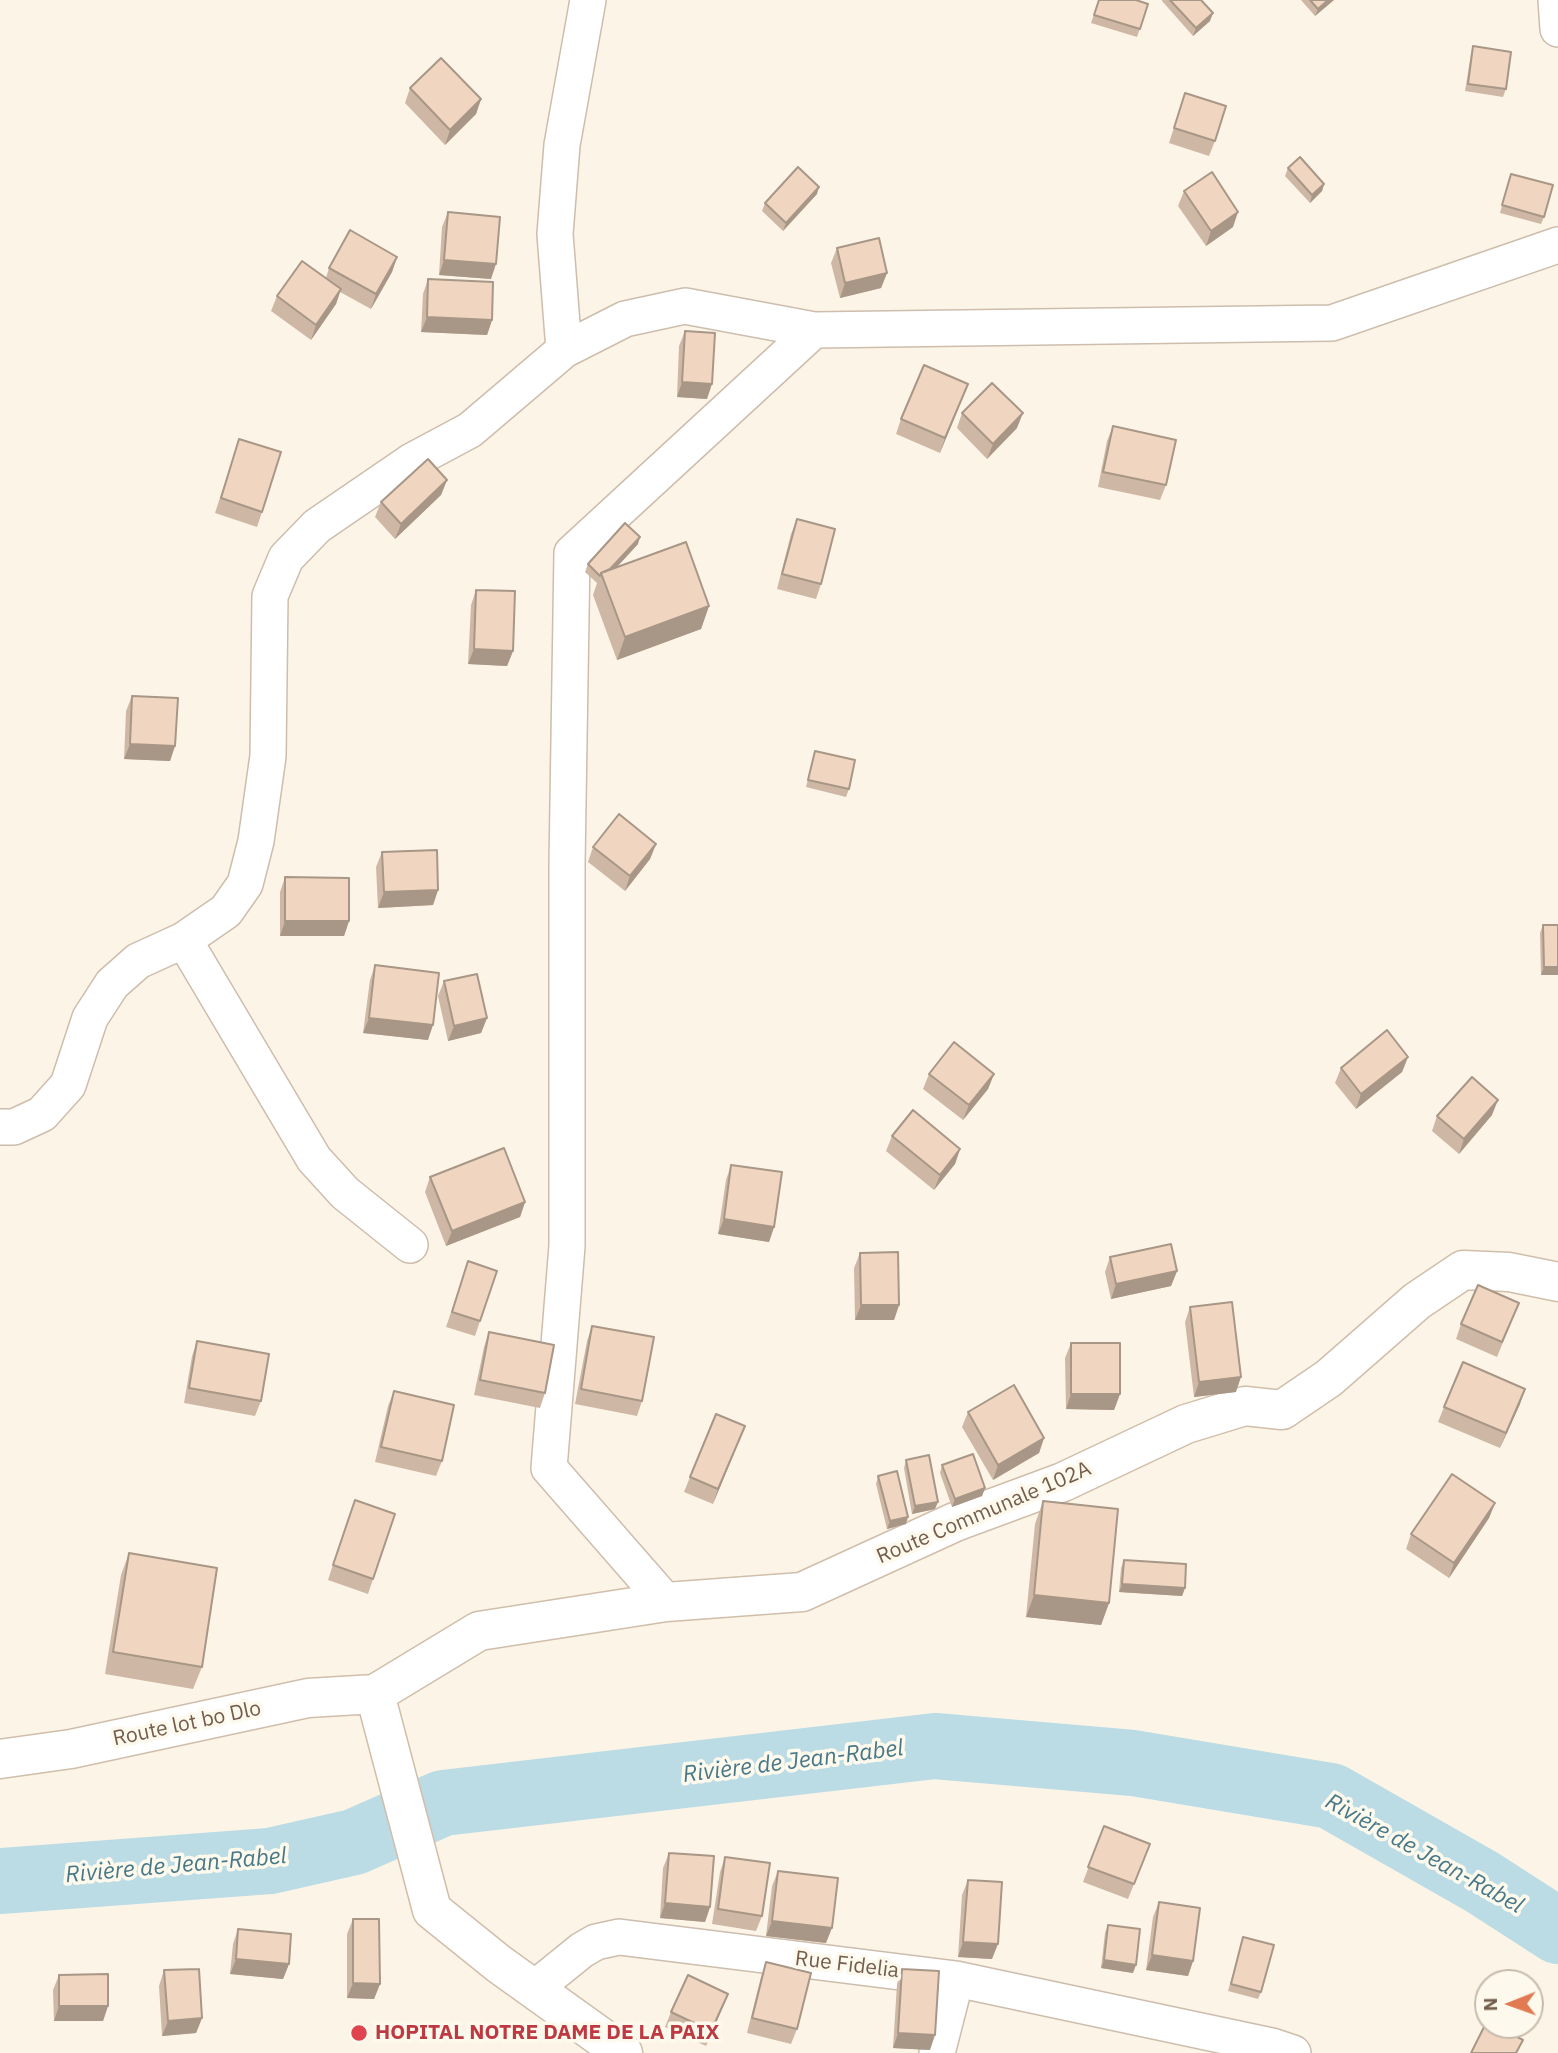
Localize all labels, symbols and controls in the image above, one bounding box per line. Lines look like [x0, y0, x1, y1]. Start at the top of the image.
street label: Route Communale 102A [873, 1456, 1095, 1570]
street label: Route lot bo Dlo [111, 1696, 263, 1752]
water label: Rivière de Jean-Rabel [681, 1735, 905, 1789]
water label: Rivière de Jean-Rabel [1320, 1788, 1528, 1920]
water label: Rivière de Jean-Rabel [64, 1843, 288, 1889]
street label: Rue Fidelia [793, 1946, 901, 1984]
north arrow [1474, 1969, 1544, 2039]
text: N [1478, 1997, 1502, 2011]
place label: HOPITAL NOTRE DAME DE LA PAIX [375, 2020, 719, 2046]
marker: HOPITAL NOTRE DAME DE LA PAIX [349, 2023, 369, 2043]

